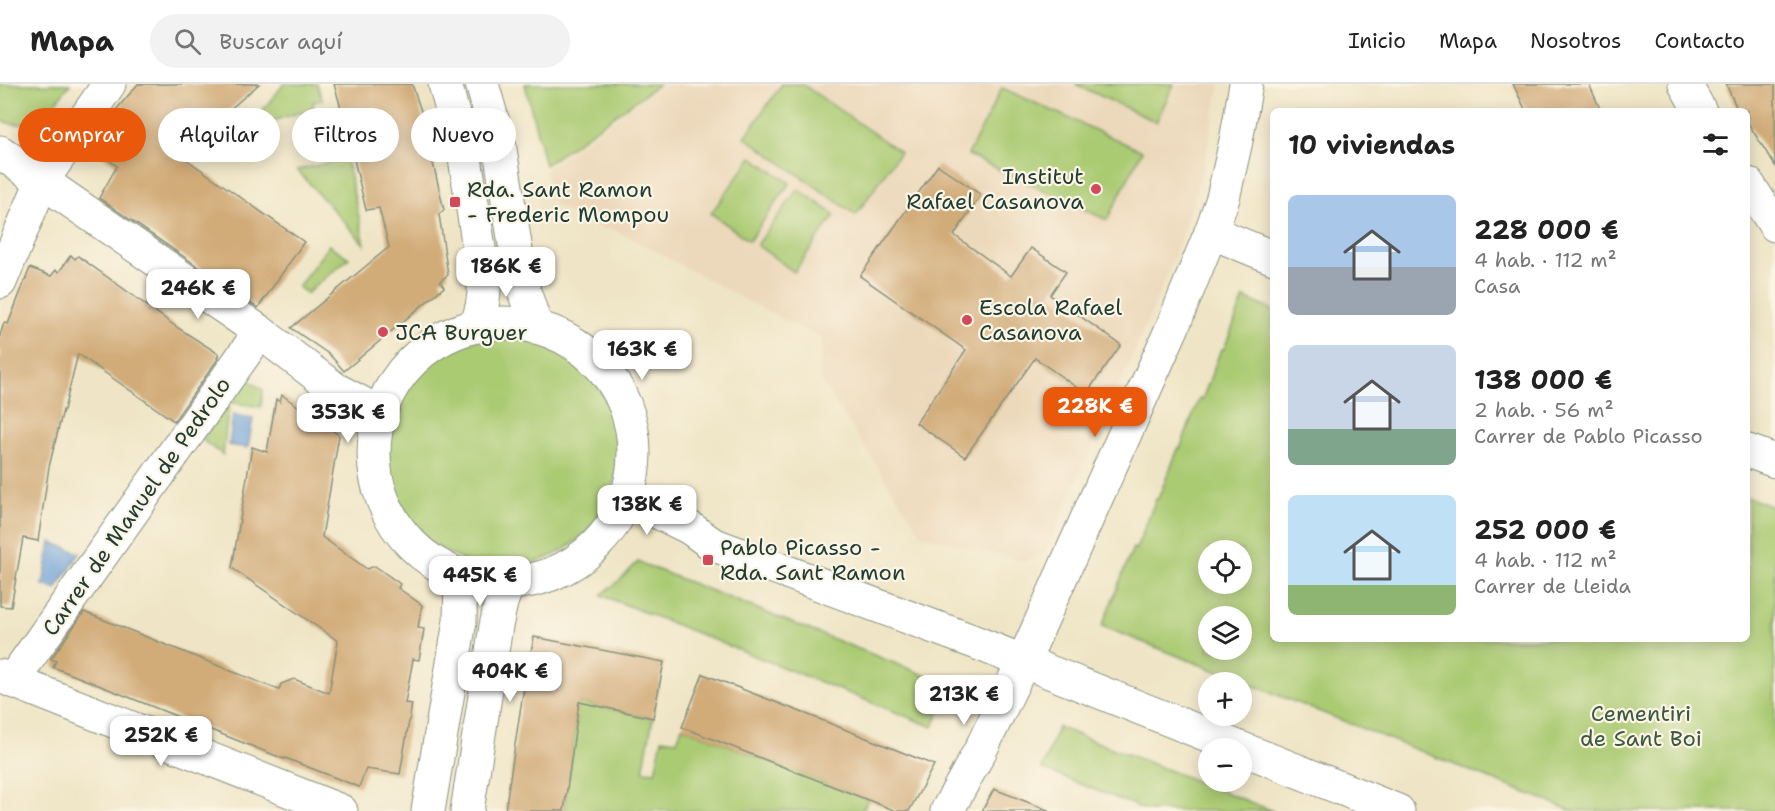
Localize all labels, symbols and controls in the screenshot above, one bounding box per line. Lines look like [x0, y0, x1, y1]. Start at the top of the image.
search box [150, 14, 570, 68]
text: Mapa [30, 22, 114, 60]
icon: search [171, 25, 204, 58]
text: Buscar aquí [219, 27, 342, 56]
text: Inicio [1348, 27, 1406, 55]
text: Mapa [1439, 27, 1497, 55]
text: Nosotros [1530, 27, 1621, 55]
text: Contacto [1654, 27, 1745, 55]
chip: Comprar [18, 108, 146, 162]
chip: Alquilar [158, 108, 280, 162]
chip: Filtros [292, 108, 399, 162]
chip: Nuevo [411, 108, 516, 162]
text: 10 viviendas [1288, 127, 1455, 162]
icon: filters [1699, 128, 1732, 161]
place label: Institut Rafael Casanova [906, 162, 1084, 216]
place label: Rda. Sant Ramon - Frederic Mompou [467, 175, 669, 229]
marker: Institut Rafael Casanova [1089, 182, 1103, 196]
marker: Rda. Sant Ramon - Frederic Mompou [448, 195, 462, 209]
text: 228 000 € [1474, 212, 1619, 247]
icon: home [1336, 219, 1408, 291]
pin: 186K € [457, 247, 555, 298]
text: 4 hab. · 112 m² [1474, 247, 1617, 273]
text: 186K € [470, 253, 542, 279]
pin: 246K € [149, 269, 247, 320]
text: Casa [1474, 273, 1520, 299]
text: 246K € [160, 275, 236, 301]
place label: Escola Rafael Casanova [979, 293, 1123, 347]
marker: Escola Rafael Casanova [960, 313, 974, 327]
place label: JCA Burguer [395, 318, 528, 347]
marker: JCA Burguer [376, 325, 390, 339]
pin: 163K € [593, 330, 691, 381]
text: 163K € [607, 336, 677, 362]
text: 138 000 € [1474, 362, 1612, 397]
icon: home [1336, 369, 1408, 441]
street label: Carrer de Manuel de Pedrolo [36, 371, 237, 641]
pin: 228K € [1046, 387, 1144, 438]
pin: 353K € [299, 393, 397, 444]
text: 228K € [1057, 393, 1133, 419]
text: 2 hab. · 56 m² [1474, 397, 1614, 423]
text: 353K € [311, 399, 385, 425]
text: Carrer de Pablo Picasso [1474, 423, 1703, 449]
pin: 138K € [598, 485, 696, 536]
text: 138K € [611, 491, 683, 517]
text: 252 000 € [1474, 512, 1616, 547]
icon: home [1336, 519, 1408, 591]
place label: Pablo Picasso - Rda. Sant Ramon [720, 533, 905, 587]
map controls [1198, 540, 1252, 792]
button: locate [1198, 540, 1252, 594]
text: 4 hab. · 112 m² [1474, 547, 1617, 573]
marker: Pablo Picasso - Rda. Sant Ramon [701, 553, 715, 567]
pin: 445K € [431, 556, 529, 607]
text: 445K € [443, 562, 517, 588]
text: Carrer de Lleida [1474, 573, 1631, 599]
button: layers [1198, 606, 1252, 660]
pin: 404K € [461, 652, 559, 703]
text: 404K € [472, 658, 548, 684]
button: + [1198, 672, 1252, 726]
pin: 213K € [915, 675, 1013, 726]
text: 213K € [929, 681, 999, 707]
park label: Cementiri de Sant Boi [1580, 699, 1702, 753]
pin: 252K € [112, 716, 210, 767]
text: 252K € [124, 722, 198, 748]
button: − [1198, 738, 1252, 792]

